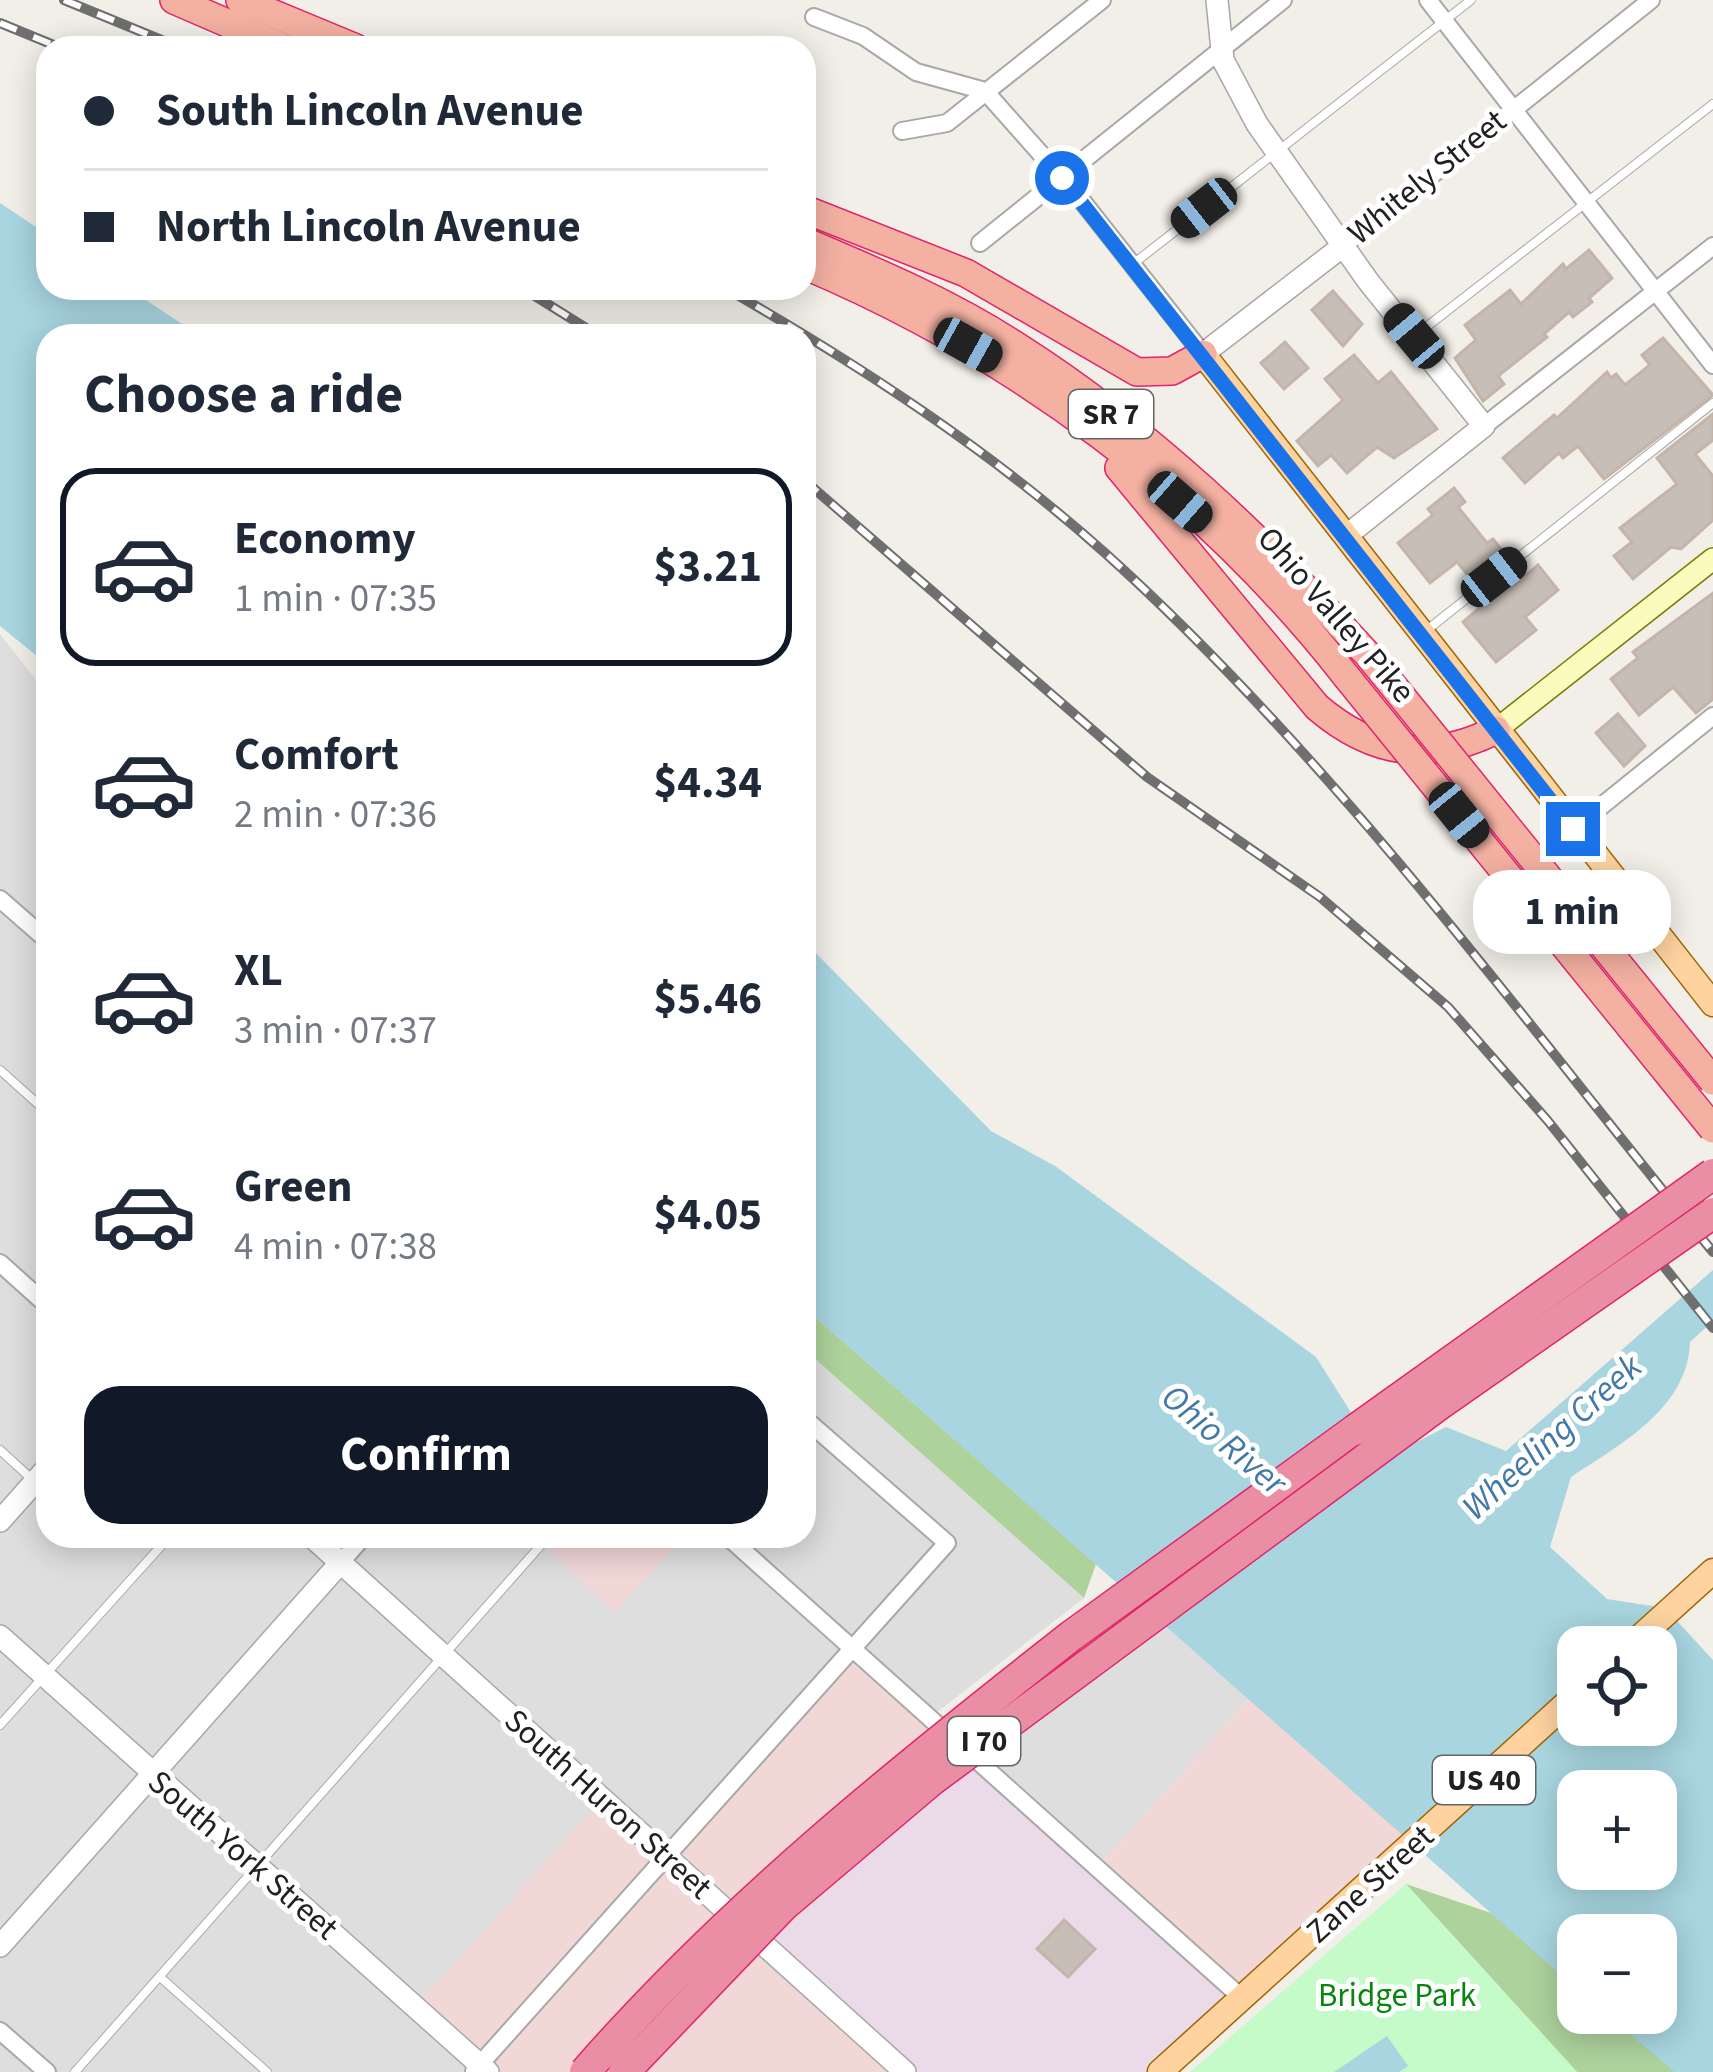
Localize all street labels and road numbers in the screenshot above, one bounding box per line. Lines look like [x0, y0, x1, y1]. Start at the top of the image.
street label: Whitely Street [1338, 98, 1516, 256]
road number: SR 7 [1069, 390, 1153, 438]
street label: Ohio Valley Pike [1246, 517, 1426, 713]
street label: South Huron Street [494, 1698, 722, 1910]
road number: I 70 [948, 1717, 1020, 1765]
road number: US 40 [1433, 1756, 1535, 1804]
street label: South York Street [138, 1759, 348, 1951]
street label: Zane Street [1296, 1814, 1444, 1954]

